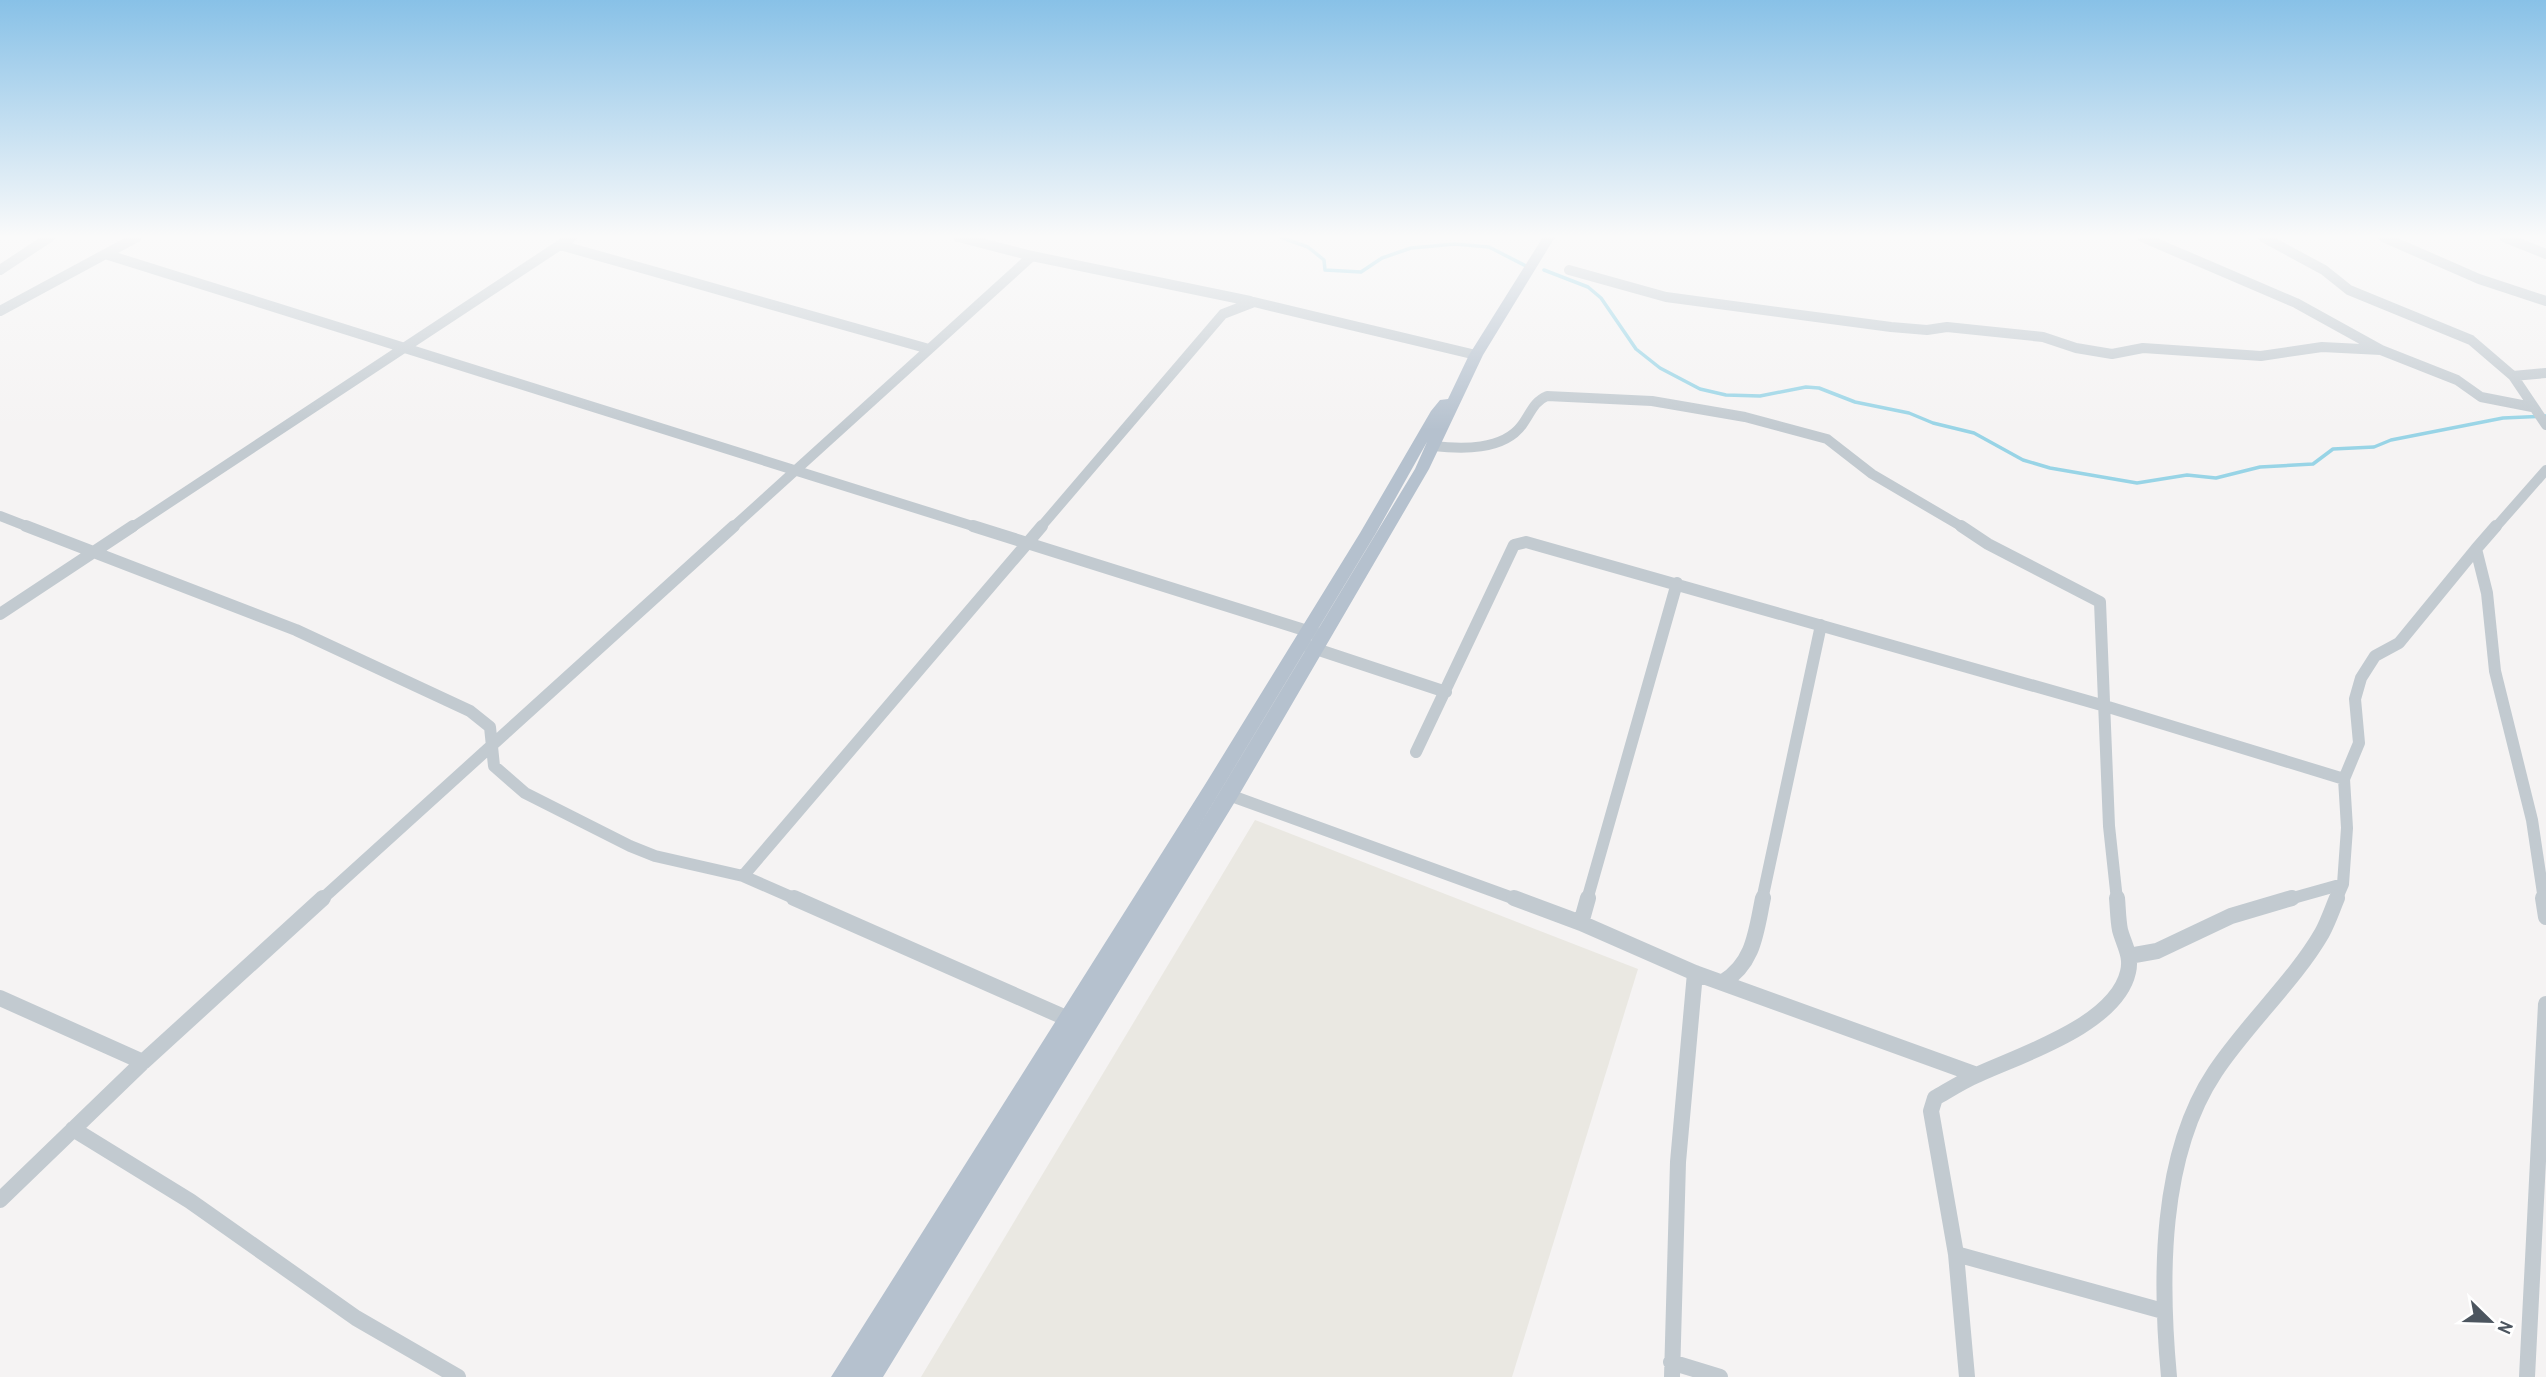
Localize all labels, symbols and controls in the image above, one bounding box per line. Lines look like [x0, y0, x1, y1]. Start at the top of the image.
north arrow [2455, 1286, 2525, 1356]
text: N [2491, 1317, 2520, 1338]

